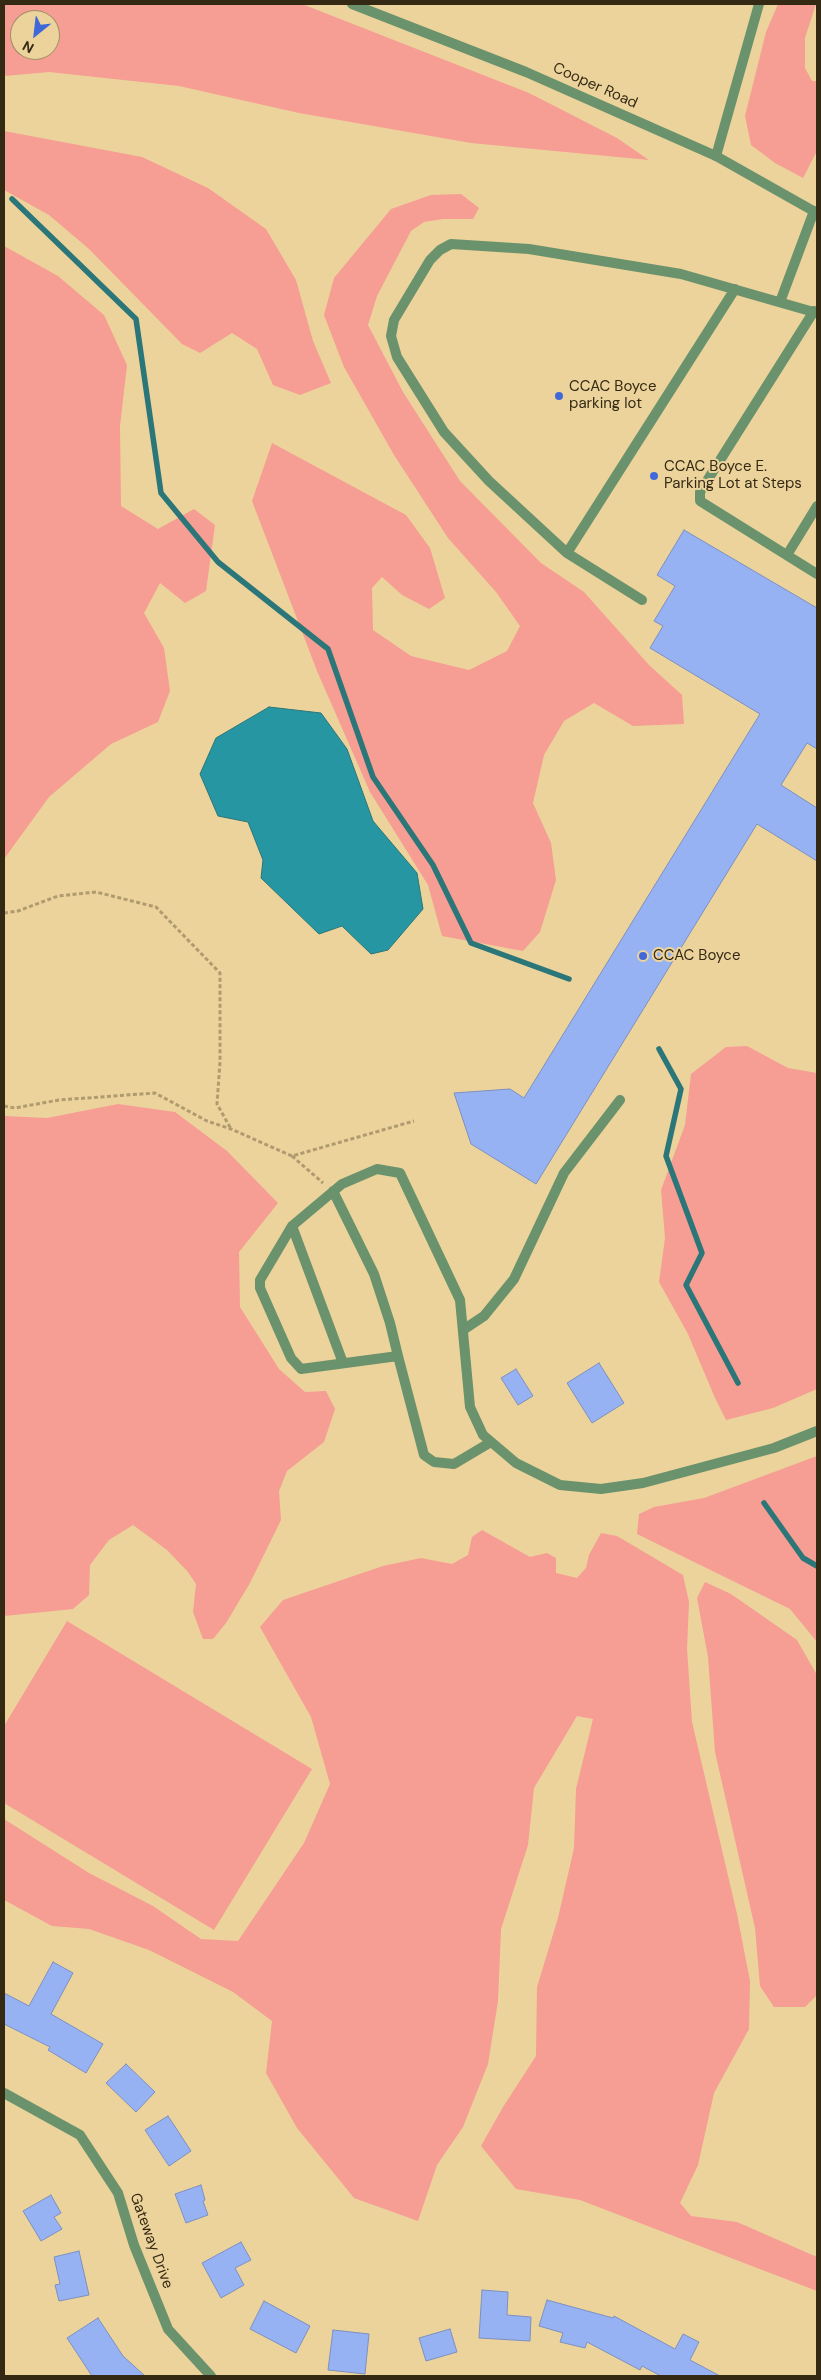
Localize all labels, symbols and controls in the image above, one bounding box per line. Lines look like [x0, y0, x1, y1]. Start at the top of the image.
north arrow [10, 10, 60, 60]
text: N [19, 37, 37, 58]
street label: Cooper Road [550, 59, 640, 113]
place label: CCAC Boyce parking lot [569, 378, 656, 413]
marker: CCAC Boyce parking lot [553, 390, 565, 402]
place label: CCAC Boyce E. Parking Lot at Steps [664, 458, 802, 493]
marker: CCAC Boyce E. Parking Lot at Steps [648, 470, 660, 482]
place label: CCAC Boyce [653, 947, 740, 965]
marker: CCAC Boyce [637, 950, 649, 962]
street label: Gateway Drive [125, 2191, 177, 2291]

